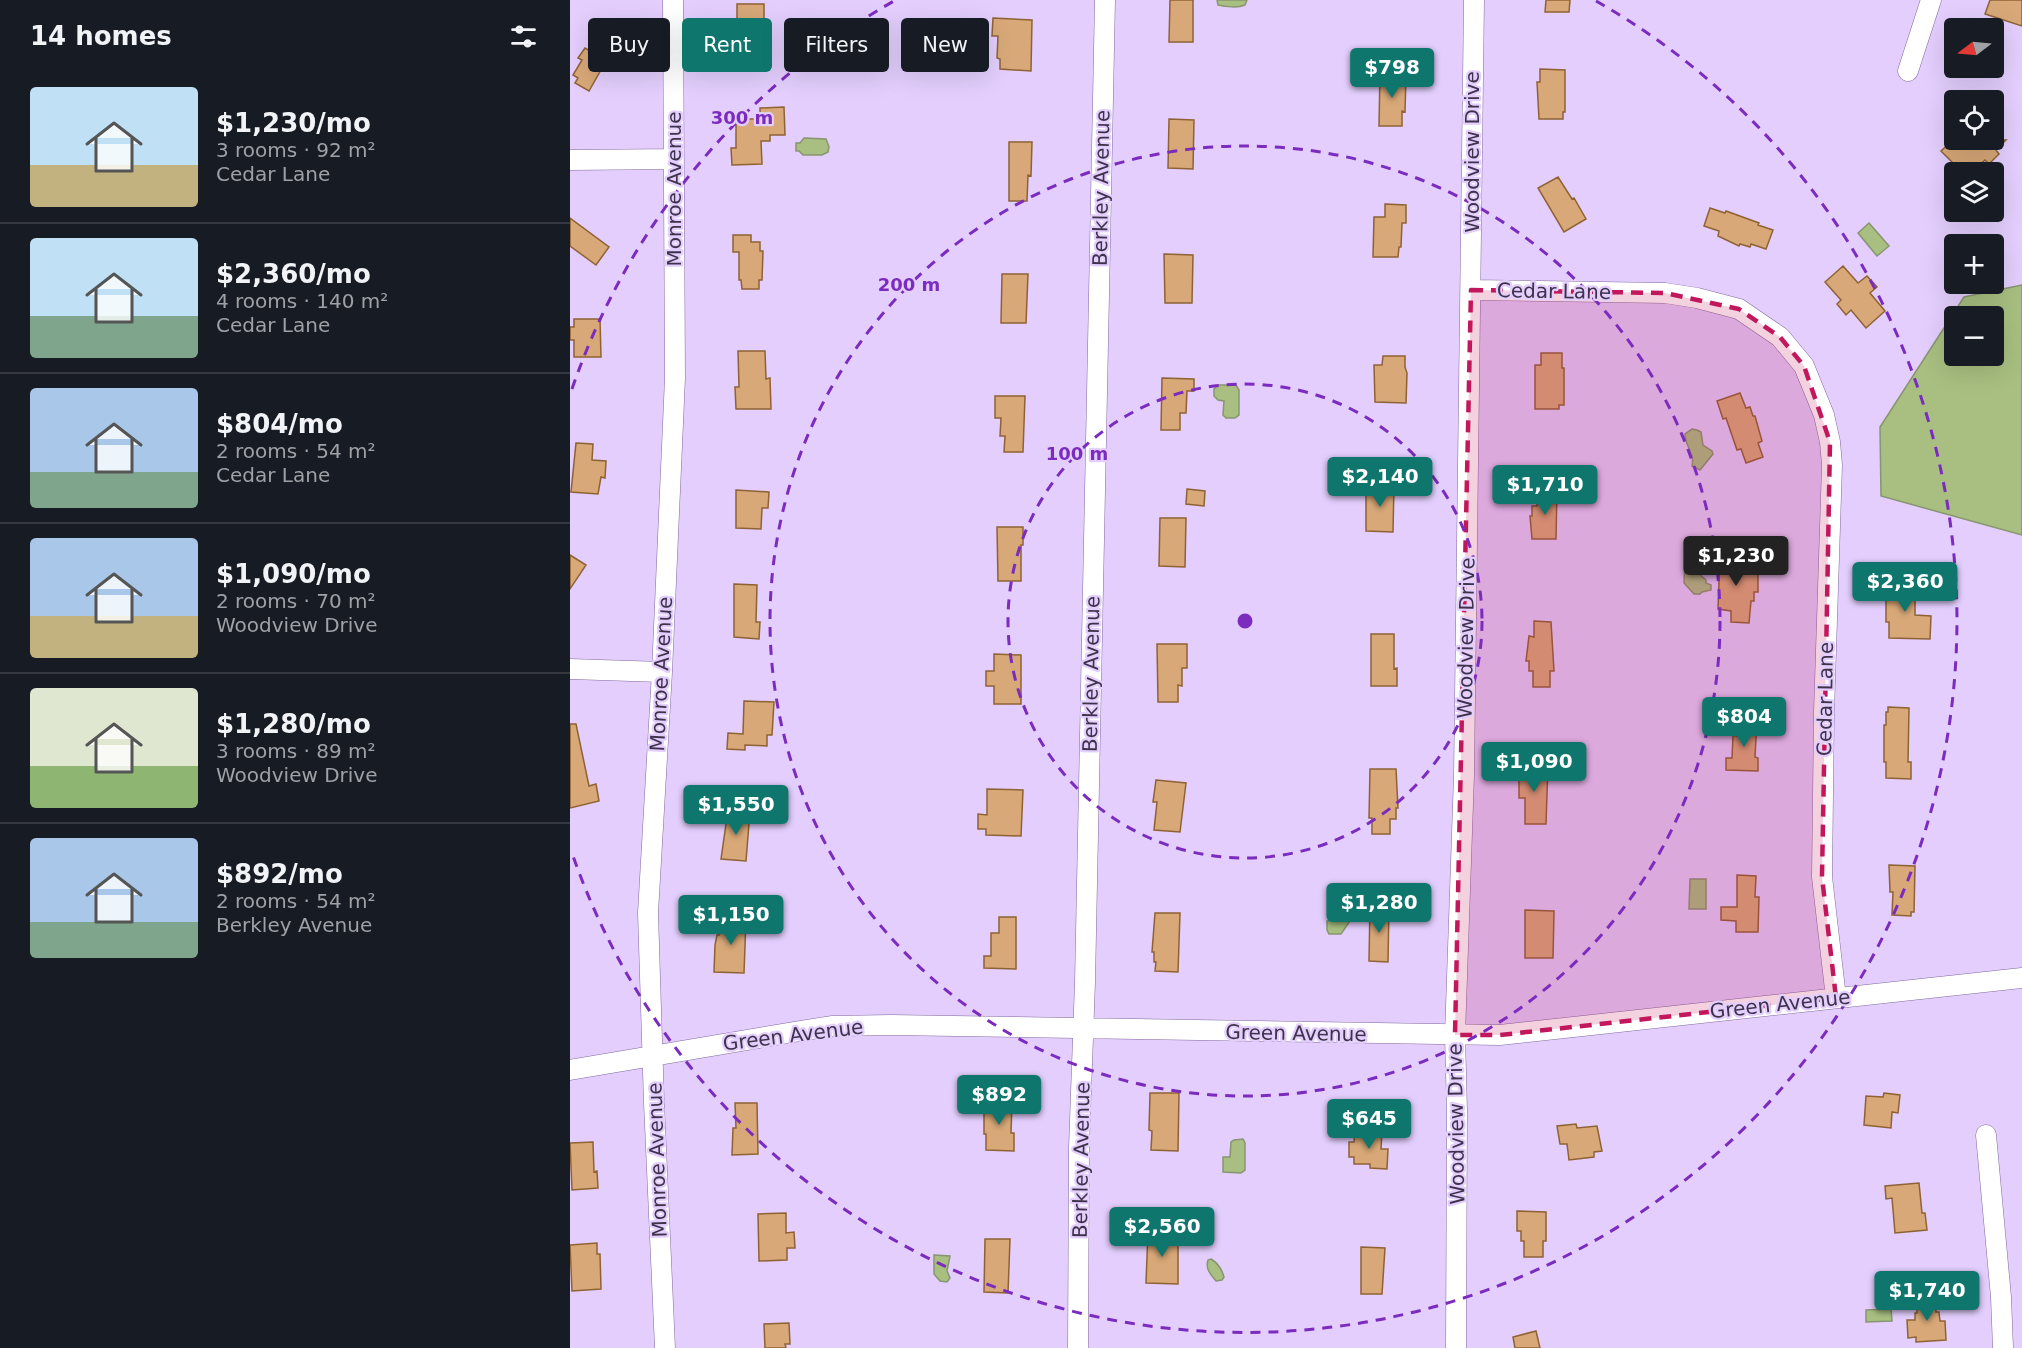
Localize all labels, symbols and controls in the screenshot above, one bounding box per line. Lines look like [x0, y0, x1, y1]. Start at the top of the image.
chip: Buy [588, 18, 670, 72]
chip: Rent [682, 18, 772, 72]
chip: Filters [784, 18, 889, 72]
chip: New [901, 18, 989, 72]
north arrow [1944, 18, 2004, 78]
map controls [1944, 18, 2004, 366]
icon: filters [507, 20, 540, 53]
text: 14 homes [30, 21, 172, 51]
pin: $798 [1356, 48, 1428, 99]
text: $798 [1364, 55, 1420, 79]
street label: Woodview Drive [1460, 71, 1484, 233]
button: locate [1944, 90, 2004, 150]
text: 300 m [711, 107, 773, 128]
text: $1,230/mo [216, 108, 371, 138]
street label: Berkley Avenue [1088, 110, 1114, 266]
icon: home [78, 111, 150, 183]
street label: Monroe Avenue [662, 111, 686, 267]
text: 3 rooms · 92 m² [216, 138, 376, 162]
text: Cedar Lane [216, 162, 330, 186]
button: layers [1944, 162, 2004, 222]
button: + [1944, 234, 2004, 294]
text: $2,360/mo [216, 259, 371, 289]
icon: home [78, 262, 150, 334]
text: 200 m [878, 274, 940, 295]
street label: Cedar Lane [1497, 278, 1611, 304]
text: 4 rooms · 140 m² [216, 289, 388, 313]
button: − [1944, 306, 2004, 366]
text: Cedar Lane [216, 313, 330, 337]
text: $804/mo [216, 409, 343, 439]
icon: home [78, 412, 150, 484]
text: 2 rooms · 54 m² [216, 439, 376, 463]
text: 100 m [1046, 443, 1108, 464]
pin: $2,140 [1331, 457, 1429, 508]
text: Cedar Lane [216, 463, 330, 487]
text: $2,140 [1341, 464, 1419, 488]
pin: $1,710 [1496, 465, 1594, 516]
text: $1,710 [1506, 472, 1584, 496]
pin: $1,230 [1687, 536, 1785, 587]
text: $1,230 [1697, 543, 1775, 567]
street label: Woodview Drive [1453, 557, 1479, 719]
text: $1,090/mo [216, 559, 371, 589]
icon: home [78, 562, 150, 634]
pin: $2,360 [1856, 562, 1954, 613]
text: $2,360 [1866, 569, 1944, 593]
text: 2 rooms · 70 m² [216, 589, 376, 613]
street label: Monroe Avenue [645, 596, 677, 752]
street label: Berkley Avenue [1078, 596, 1104, 752]
centre of rings [1235, 611, 1255, 631]
text: Woodview Drive [216, 613, 378, 637]
street label: Cedar Lane [1812, 642, 1838, 756]
pin: $804 [1708, 697, 1780, 748]
text: $804 [1716, 704, 1772, 728]
text: $1,280/mo [216, 709, 371, 739]
icon: home [78, 712, 150, 784]
text: 3 rooms · 89 m² [216, 739, 376, 763]
pin: $1,090 [1485, 742, 1583, 793]
text: $1,090 [1495, 749, 1573, 773]
text: Woodview Drive [216, 763, 378, 787]
pin: $1,550 [687, 785, 785, 836]
text: $1,550 [697, 792, 775, 816]
text: $892/mo [216, 859, 343, 889]
icon: home [78, 862, 150, 934]
pin: $1,280 [1330, 883, 1428, 934]
text: 2 rooms · 54 m² [216, 889, 376, 913]
text: $1,280 [1340, 890, 1418, 914]
pin: $1,150 [682, 895, 780, 946]
text: $1,150 [692, 902, 770, 926]
text: Berkley Avenue [216, 913, 372, 937]
street label: Green Avenue [1709, 985, 1851, 1023]
street label: Green Avenue [721, 1014, 865, 1056]
street label: Green Avenue [1225, 1020, 1367, 1046]
street label: Woodview Drive [1443, 1043, 1469, 1205]
pin: $892 [963, 1075, 1035, 1126]
street label: Monroe Avenue [642, 1082, 672, 1238]
text: $892 [971, 1082, 1027, 1106]
street label: Berkley Avenue [1068, 1082, 1094, 1238]
pin: $645 [1333, 1099, 1405, 1150]
text: $645 [1341, 1106, 1397, 1130]
pin: $2,560 [1113, 1207, 1211, 1258]
text: $2,560 [1123, 1214, 1201, 1238]
pin: $1,740 [1878, 1271, 1976, 1322]
text: $1,740 [1888, 1278, 1966, 1302]

